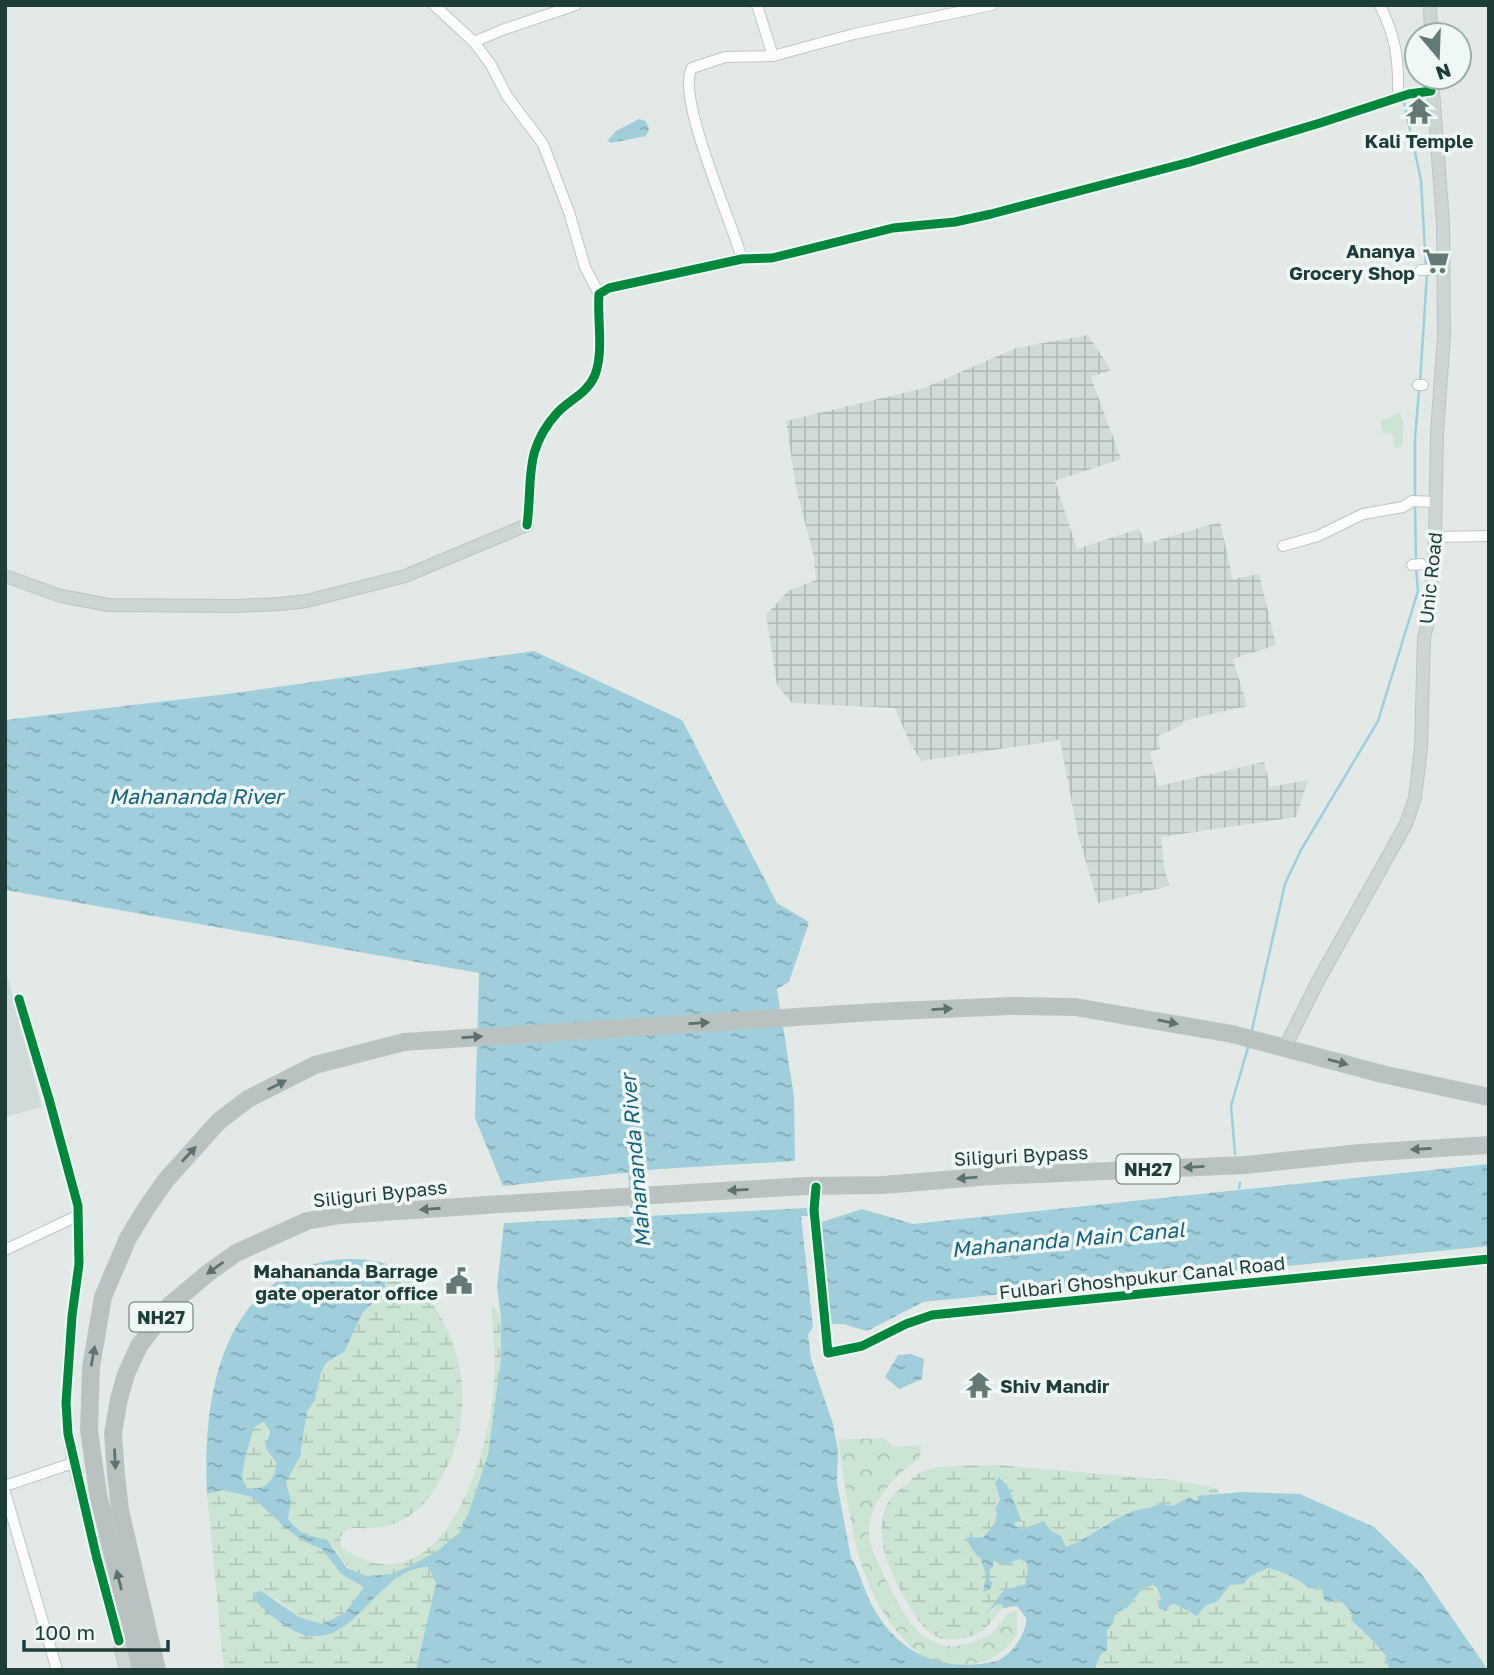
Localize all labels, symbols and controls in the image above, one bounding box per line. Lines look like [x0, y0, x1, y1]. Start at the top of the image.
north arrow [1403, 21, 1473, 91]
text: N [1433, 59, 1454, 86]
temple icon: Kali Temple [1404, 96, 1434, 126]
place label: Kali Temple [1365, 129, 1473, 152]
place label: Ananya Grocery Shop [1289, 239, 1415, 284]
supermarket icon: Ananya Grocery Shop [1421, 246, 1451, 276]
street label: Unic Road [1414, 531, 1446, 625]
water label: Mahananda River [109, 783, 286, 809]
one-way arrow [931, 1004, 953, 1015]
one-way arrow [1158, 1017, 1180, 1028]
one-way arrow [689, 1018, 711, 1029]
one-way arrow [461, 1032, 483, 1043]
one-way arrow [1328, 1057, 1350, 1068]
water label: Mahananda River [614, 1070, 656, 1249]
one-way arrow [267, 1079, 286, 1091]
street label: Siliguri Bypass [953, 1140, 1089, 1170]
one-way arrow [1409, 1144, 1431, 1155]
one-way arrow [181, 1146, 197, 1163]
road number: NH27 [1116, 1154, 1180, 1184]
one-way arrow [1183, 1161, 1205, 1172]
one-way arrow [955, 1173, 977, 1184]
street label: Siliguri Bypass [312, 1175, 448, 1211]
one-way arrow [727, 1185, 749, 1196]
one-way arrow [419, 1204, 441, 1215]
water label: Mahananda Main Canal [950, 1216, 1187, 1262]
street label: Fulbari Ghoshpukur Canal Road [998, 1251, 1286, 1303]
place label: Mahananda Barrage gate operator office [253, 1259, 438, 1304]
one-way arrow [206, 1261, 224, 1275]
public building icon: Mahananda Barrage gate operator office [444, 1266, 474, 1296]
road number: NH27 [130, 1302, 192, 1332]
one-way arrow [88, 1344, 99, 1366]
temple icon: Shiv Mandir [964, 1370, 994, 1400]
place label: Shiv Mandir [1000, 1374, 1110, 1397]
one-way arrow [110, 1449, 121, 1471]
one-way arrow [114, 1568, 125, 1590]
scale bar [24, 1608, 168, 1652]
text: 100 m [35, 1619, 95, 1645]

